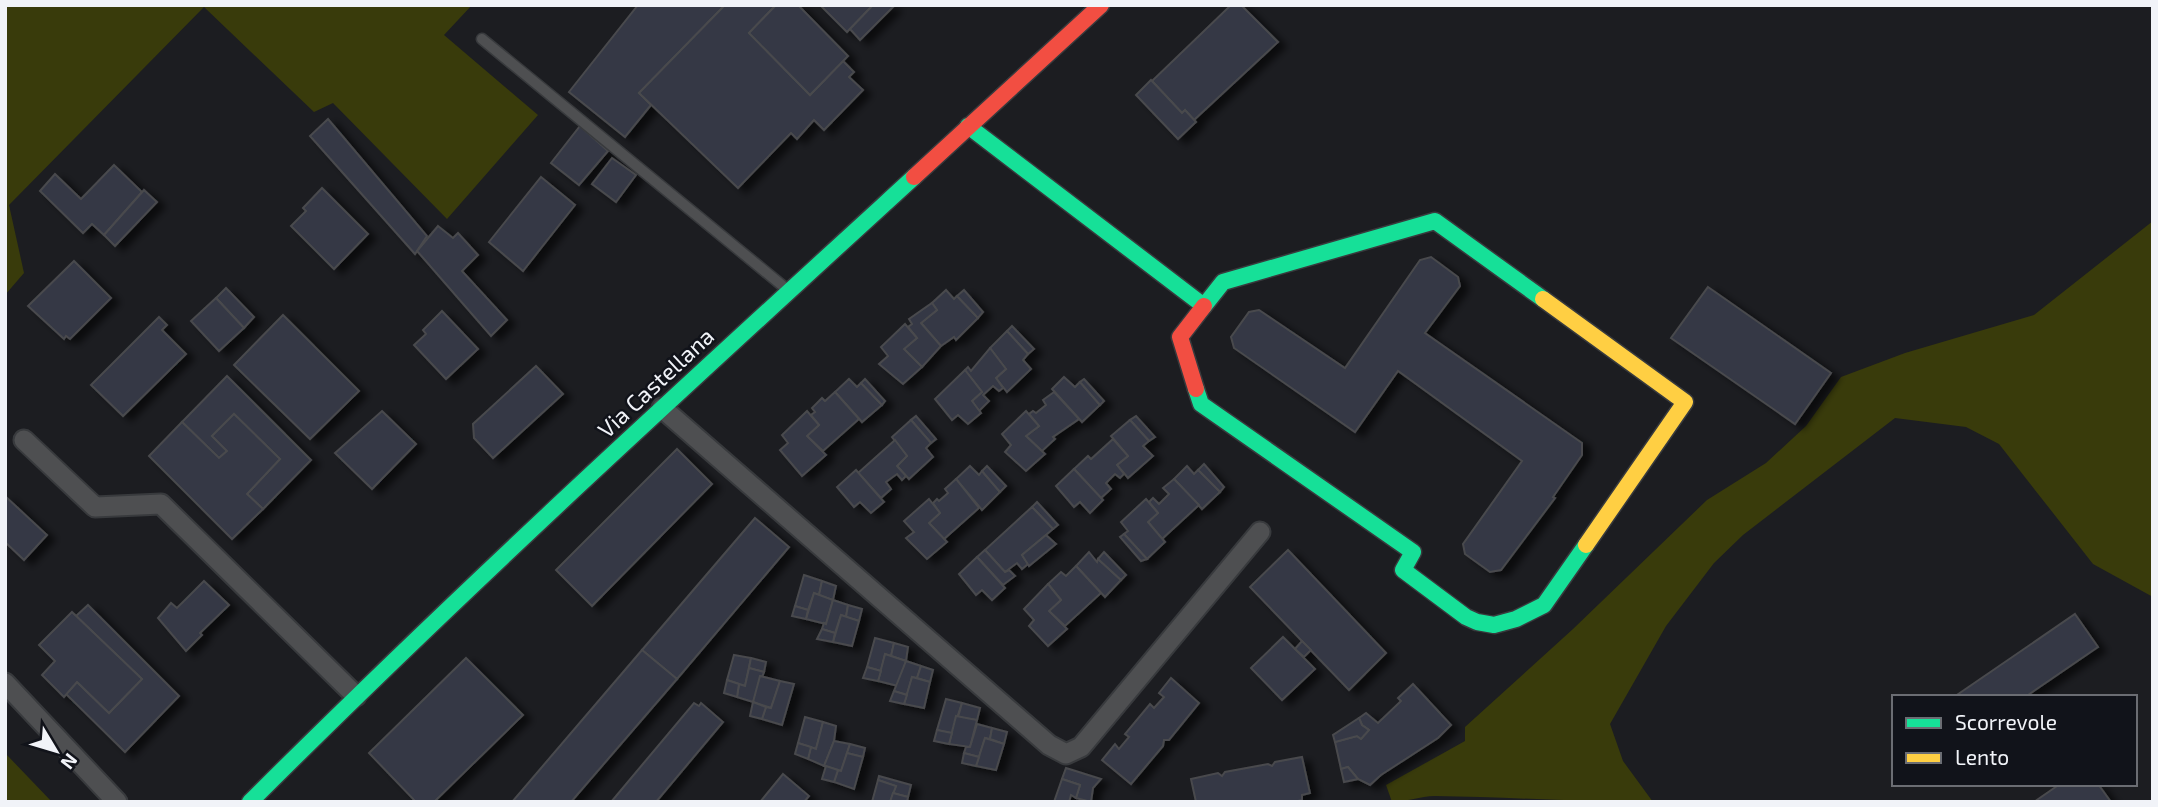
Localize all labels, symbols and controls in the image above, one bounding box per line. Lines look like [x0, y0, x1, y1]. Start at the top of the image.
street label: Via Castellana [592, 321, 719, 443]
legend [1892, 695, 2137, 786]
text: Scorrevole [1955, 709, 2057, 734]
north arrow [21, 716, 91, 786]
text: Lento [1955, 744, 2009, 769]
text: N [57, 749, 83, 774]

